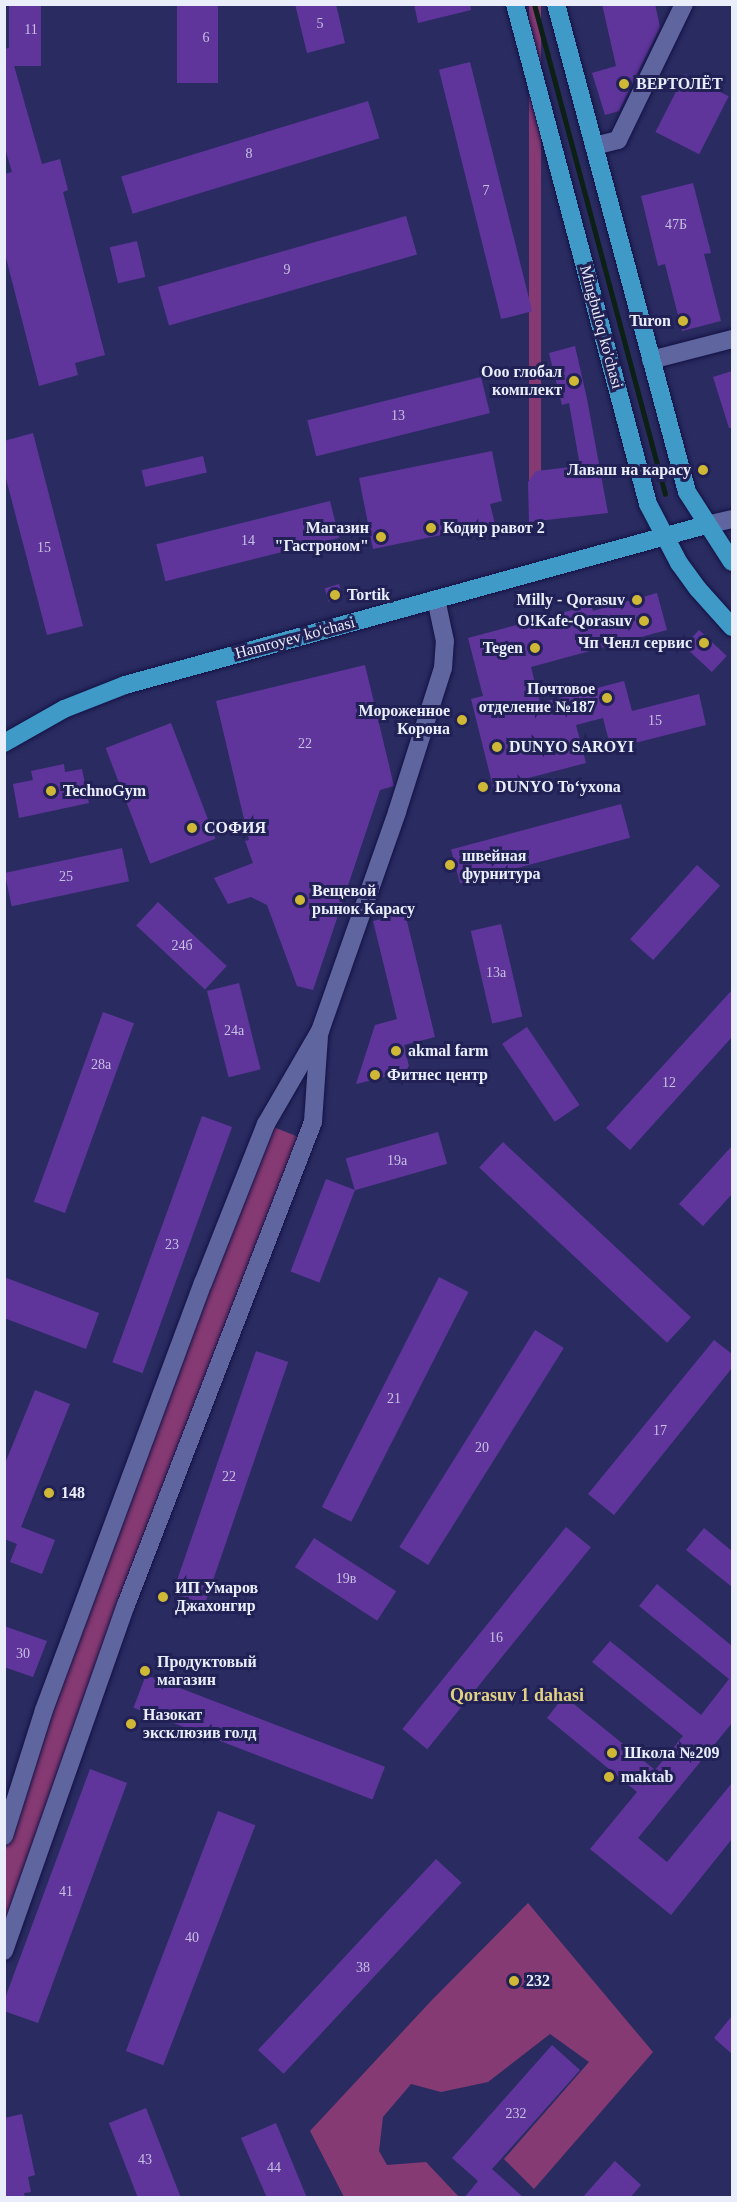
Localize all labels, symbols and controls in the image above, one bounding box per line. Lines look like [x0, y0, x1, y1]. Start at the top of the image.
house number: 5 [316, 16, 324, 32]
house number: 11 [24, 22, 38, 38]
house number: 6 [202, 30, 210, 46]
place label: ВЕРТОЛЁТ [636, 74, 723, 94]
marker: ВЕРТОЛЁТ [617, 77, 631, 91]
house number: 8 [246, 146, 252, 162]
house number: 7 [482, 183, 490, 199]
house number: 47Б [665, 217, 687, 233]
house number: 9 [284, 262, 290, 278]
street label: Mingbuloq ko'chasi [575, 263, 627, 391]
place label: Turon [629, 311, 671, 331]
marker: Turon [676, 314, 690, 328]
place label: Ооо глобал комплект [481, 362, 562, 400]
marker: Ооо глобал комплект [567, 374, 581, 388]
house number: 13 [391, 408, 405, 424]
place label: Лаваш на карасу [567, 460, 691, 480]
marker: Лаваш на карасу [696, 463, 710, 477]
place label: Магазин "Гастроном" [275, 518, 369, 556]
place label: Кодир равот 2 [443, 518, 545, 538]
marker: Кодир равот 2 [424, 521, 438, 535]
marker: Магазин "Гастроном" [374, 530, 388, 544]
house number: 14 [241, 533, 255, 549]
house number: 15 [37, 540, 51, 556]
place label: Tortik [347, 585, 390, 605]
marker: Tortik [328, 588, 342, 602]
place label: Milly - Qorasuv [517, 590, 625, 610]
marker: Milly - Qorasuv [630, 593, 644, 607]
place label: O!Kafe-Qorasuv [517, 611, 632, 631]
street label: Hamroyev ko'chasi [233, 613, 357, 663]
marker: O!Kafe-Qorasuv [637, 614, 651, 628]
place label: Чп Ченл сервис [578, 633, 692, 653]
marker: Чп Ченл сервис [697, 636, 711, 650]
place label: Tegen [483, 638, 523, 658]
marker: Tegen [528, 641, 542, 655]
place label: Почтовое отделение №187 [479, 679, 595, 717]
marker: Почтовое отделение №187 [600, 691, 614, 705]
place label: Мороженное Корона [359, 701, 450, 739]
marker: Мороженное Корона [455, 713, 469, 727]
house number: 15 [648, 713, 662, 729]
house number: 22 [298, 736, 312, 752]
place label: DUNYO SAROYI [509, 737, 634, 757]
marker: DUNYO SAROYI [490, 740, 504, 754]
place label: DUNYO To‘yxona [495, 777, 621, 797]
marker: DUNYO To‘yxona [476, 780, 490, 794]
place label: TechnoGym [63, 781, 146, 801]
marker: TechnoGym [44, 784, 58, 798]
place label: СОФИЯ [204, 818, 266, 838]
marker: СОФИЯ [185, 821, 199, 835]
place label: швейная фурнитура [462, 846, 541, 884]
marker: швейная фурнитура [443, 858, 457, 872]
house number: 25 [59, 869, 73, 885]
place label: Вещевой рынок Карасу [312, 881, 415, 919]
marker: Вещевой рынок Карасу [293, 893, 307, 907]
house number: 24б [171, 938, 193, 954]
house number: 13а [486, 965, 506, 981]
house number: 24а [224, 1023, 244, 1039]
place label: akmal farm [408, 1041, 488, 1061]
marker: akmal farm [389, 1044, 403, 1058]
house number: 28а [91, 1057, 111, 1073]
place label: Фитнес центр [387, 1065, 488, 1085]
marker: Фитнес центр [368, 1068, 382, 1082]
house number: 12 [662, 1075, 676, 1091]
house number: 19а [387, 1153, 407, 1169]
house number: 23 [165, 1237, 179, 1253]
house number: 21 [387, 1391, 401, 1407]
house number: 17 [653, 1423, 667, 1439]
house number: 20 [475, 1440, 489, 1456]
house number: 22 [222, 1469, 236, 1485]
place label: 148 [61, 1483, 85, 1503]
marker: 148 [42, 1486, 56, 1500]
house number: 19в [336, 1571, 356, 1587]
place label: ИП Умаров Джахонгир [175, 1578, 258, 1616]
marker: ИП Умаров Джахонгир [156, 1590, 170, 1604]
house number: 16 [489, 1630, 503, 1646]
house number: 30 [16, 1646, 30, 1662]
place label: Продуктовый магазин [157, 1652, 257, 1690]
marker: Продуктовый магазин [138, 1664, 152, 1678]
district label: Qorasuv 1 dahasi [450, 1684, 584, 1706]
place label: Назокат эксклюзив голд [143, 1705, 256, 1743]
marker: Назокат эксклюзив голд [124, 1717, 138, 1731]
place label: Школа №209 [624, 1743, 719, 1763]
marker: Школа №209 [605, 1746, 619, 1760]
place label: maktab [621, 1767, 673, 1787]
marker: maktab [602, 1770, 616, 1784]
house number: 41 [59, 1884, 73, 1900]
house number: 40 [185, 1930, 199, 1946]
house number: 38 [356, 1960, 370, 1976]
place label: 232 [526, 1971, 550, 1991]
marker: 232 [507, 1974, 521, 1988]
house number: 232 [506, 2106, 526, 2122]
house number: 43 [138, 2152, 152, 2168]
house number: 44 [267, 2160, 281, 2176]

